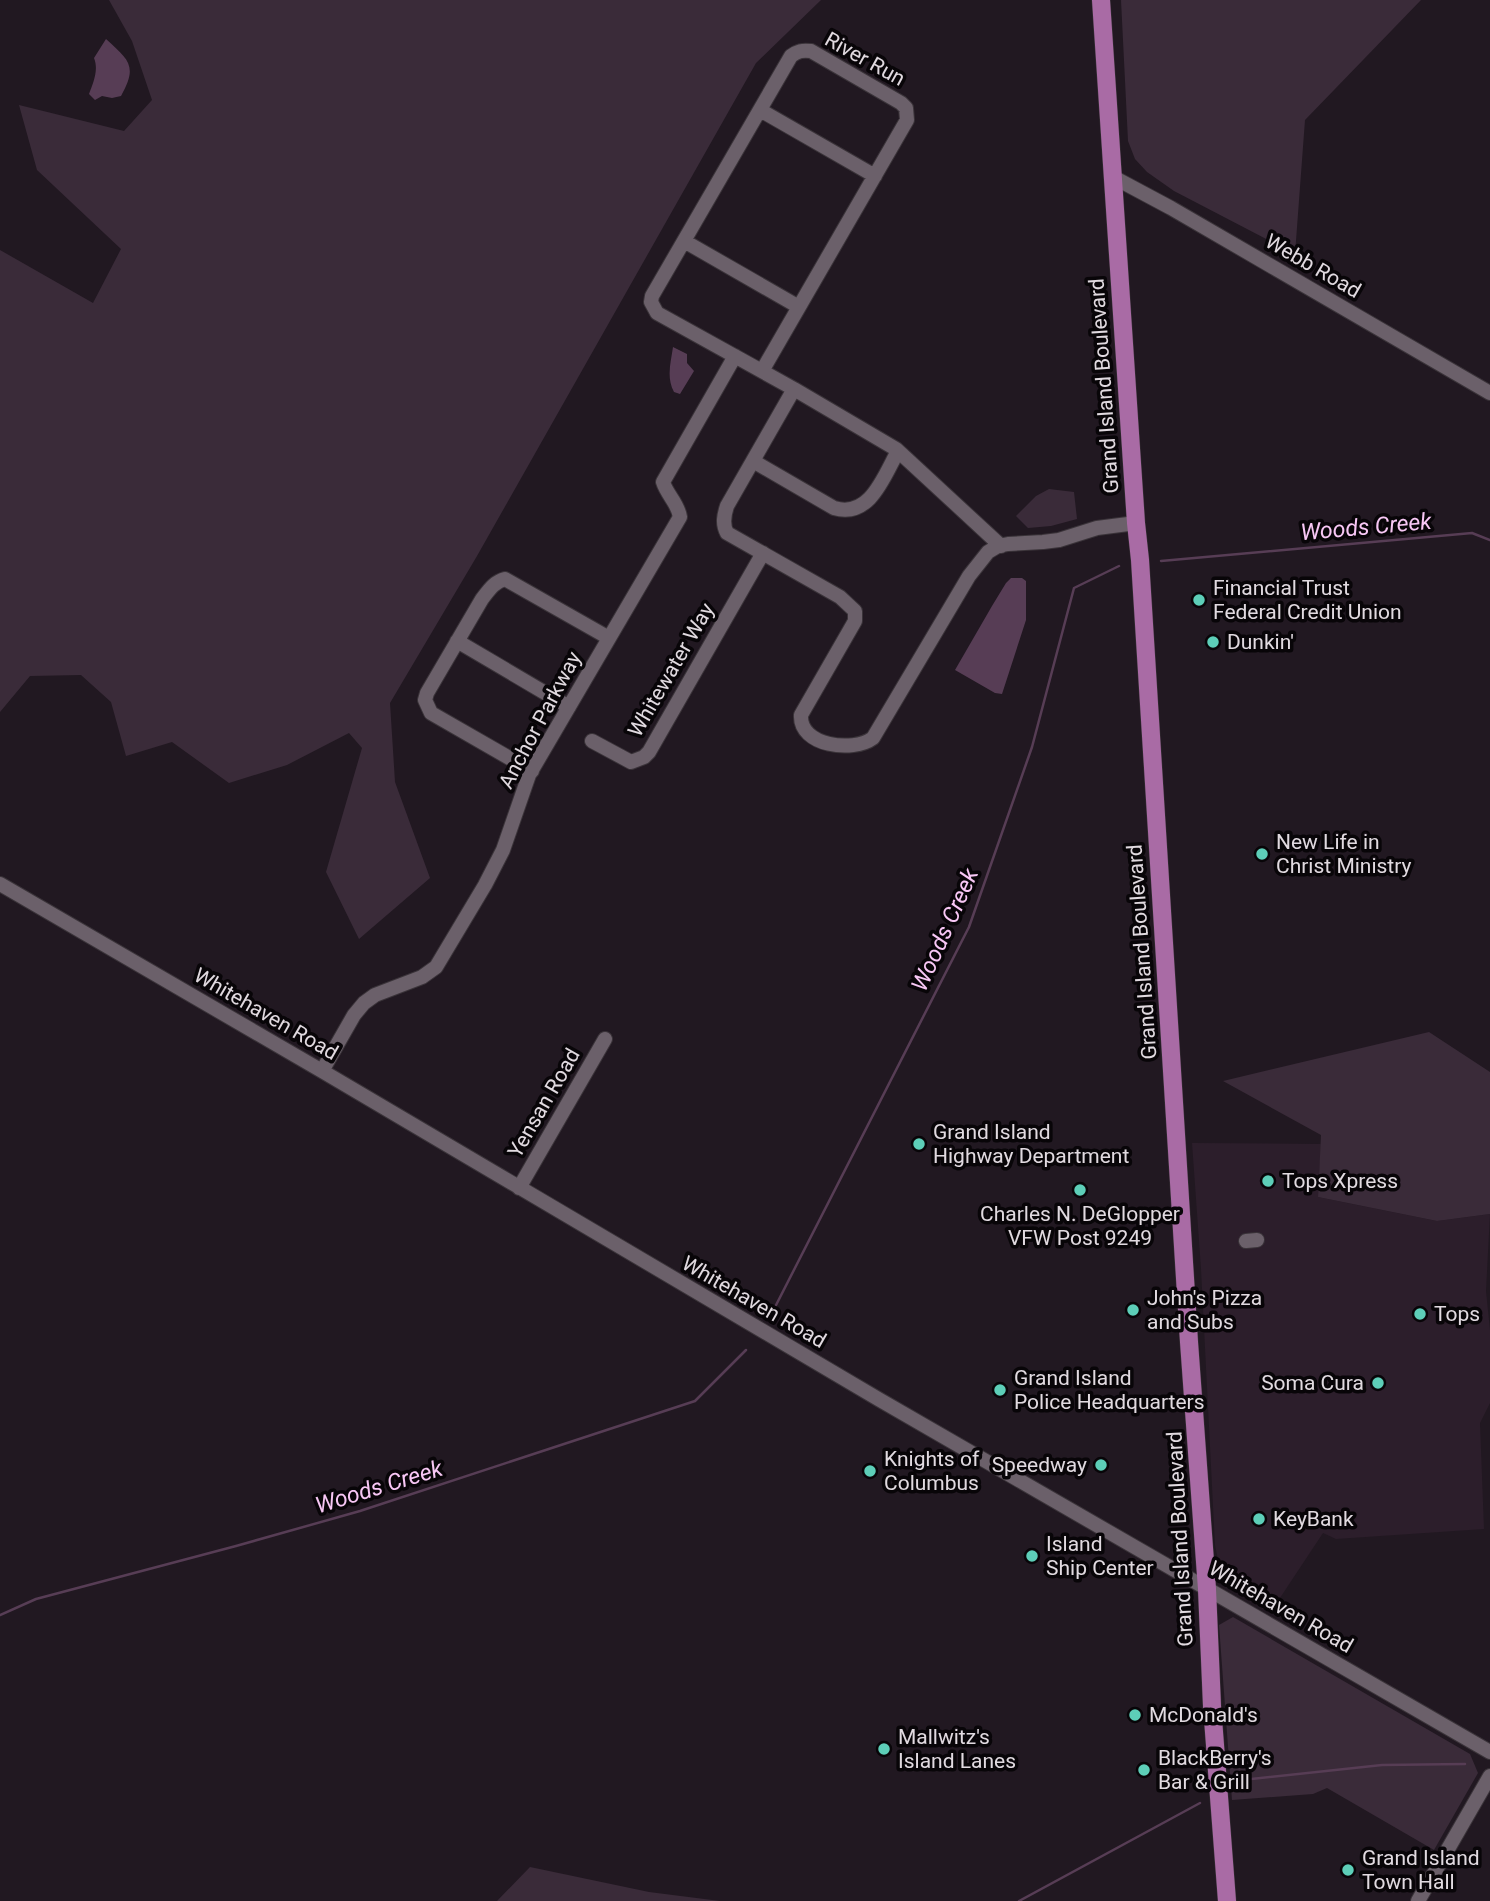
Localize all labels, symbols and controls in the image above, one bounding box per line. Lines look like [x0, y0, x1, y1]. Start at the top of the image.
street label: River Run [821, 27, 909, 91]
street label: Webb Road [1261, 229, 1365, 303]
street label: Grand Island Boulevard [1085, 278, 1123, 494]
water label: Woods Creek [1299, 508, 1433, 546]
place label: Financial Trust Federal Credit Union [1213, 576, 1402, 624]
marker: Financial Trust Federal Credit Union [1191, 592, 1207, 608]
street label: Whitewater Way [623, 599, 719, 741]
place label: Dunkin' [1227, 630, 1294, 654]
marker: Dunkin' [1205, 634, 1221, 650]
street label: Anchor Parkway [494, 647, 586, 793]
place label: New Life in Christ Ministry [1276, 830, 1412, 878]
street label: Grand Island Boulevard [1123, 844, 1161, 1060]
marker: New Life in Christ Ministry [1254, 846, 1270, 862]
water label: Woods Creek [906, 864, 984, 996]
street label: Whitehaven Road [190, 963, 342, 1065]
street label: Yensan Road [503, 1044, 585, 1162]
place label: Grand Island Highway Department [933, 1120, 1129, 1168]
marker: Grand Island Highway Department [911, 1136, 927, 1152]
place label: Tops Xpress [1282, 1169, 1398, 1193]
marker: Tops Xpress [1260, 1173, 1276, 1189]
marker: Charles N. DeGlopper VFW Post 9249 [1072, 1182, 1088, 1198]
place label: Charles N. DeGlopper VFW Post 9249 [980, 1202, 1180, 1250]
street label: Whitehaven Road [678, 1251, 830, 1353]
place label: John's Pizza and Subs [1147, 1286, 1262, 1334]
marker: John's Pizza and Subs [1125, 1302, 1141, 1318]
place label: Tops [1434, 1302, 1480, 1326]
marker: Tops [1412, 1306, 1428, 1322]
place label: Grand Island Police Headquarters [1014, 1366, 1205, 1414]
place label: Soma Cura [1261, 1371, 1364, 1395]
marker: Soma Cura [1370, 1375, 1386, 1391]
marker: Grand Island Police Headquarters [992, 1382, 1008, 1398]
street label: Grand Island Boulevard [1162, 1431, 1198, 1647]
place label: Knights of Columbus [884, 1447, 980, 1495]
place label: Speedway [992, 1453, 1087, 1477]
water label: Woods Creek [312, 1455, 446, 1519]
marker: Speedway [1093, 1457, 1109, 1473]
marker: Knights of Columbus [862, 1463, 878, 1479]
place label: KeyBank [1273, 1507, 1354, 1531]
marker: KeyBank [1251, 1511, 1267, 1527]
place label: Island Ship Center [1046, 1532, 1154, 1580]
marker: Island Ship Center [1024, 1548, 1040, 1564]
street label: Whitehaven Road [1205, 1556, 1357, 1658]
place label: McDonald's [1149, 1703, 1258, 1727]
marker: McDonald's [1127, 1707, 1143, 1723]
place label: Mallwitz's Island Lanes [898, 1725, 1016, 1773]
marker: Mallwitz's Island Lanes [876, 1741, 892, 1757]
place label: BlackBerry's Bar & Grill [1158, 1746, 1272, 1794]
marker: BlackBerry's Bar & Grill [1136, 1762, 1152, 1778]
place label: Grand Island Town Hall [1362, 1846, 1480, 1894]
marker: Grand Island Town Hall [1340, 1862, 1356, 1878]

